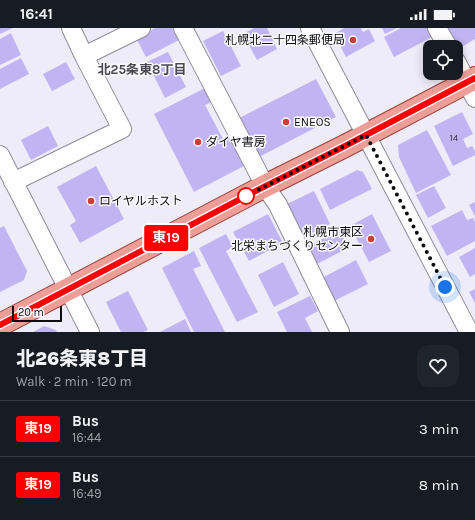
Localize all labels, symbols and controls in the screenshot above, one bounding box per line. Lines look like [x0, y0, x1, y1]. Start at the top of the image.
text: 16:41 [20, 5, 53, 23]
place label: 札幌北二十四条郵便局 [225, 33, 345, 47]
marker: 札幌北二十四条郵便局 [348, 35, 358, 45]
map controls [423, 40, 463, 80]
button: locate [423, 40, 463, 80]
district label: 北25条東8丁目 [98, 62, 186, 77]
place label: ENEOS [294, 115, 331, 129]
marker: ENEOS [281, 117, 291, 127]
house number: 14 [450, 132, 459, 144]
place label: ダイヤ書房 [206, 135, 266, 149]
marker: ダイヤ書房 [193, 137, 203, 147]
unlabelled marker [237, 187, 255, 205]
place label: ロイヤルホスト [99, 194, 183, 208]
marker: ロイヤルホスト [86, 196, 96, 206]
line badge: 東19 [143, 225, 189, 251]
place label: 札幌市東区 北栄まちづくりセンター [231, 225, 363, 253]
text: 東19 [152, 229, 180, 246]
marker: 札幌市東区 北栄まちづくりセンター [366, 234, 376, 244]
your location [435, 277, 455, 297]
scale bar [12, 304, 62, 323]
text: 20 m [18, 306, 44, 319]
button: heart [417, 345, 459, 387]
text: 北26条東8丁目 [16, 348, 148, 370]
text: Walk · 2 min · 120 m [16, 374, 132, 389]
text: Bus [72, 412, 99, 430]
text: 東19 [24, 420, 52, 437]
text: 3 min [419, 420, 459, 438]
text: 16:44 [72, 430, 101, 445]
text: Bus [72, 468, 99, 486]
text: 東19 [24, 476, 52, 493]
text: 8 min [419, 476, 459, 494]
text: 16:49 [72, 486, 102, 501]

